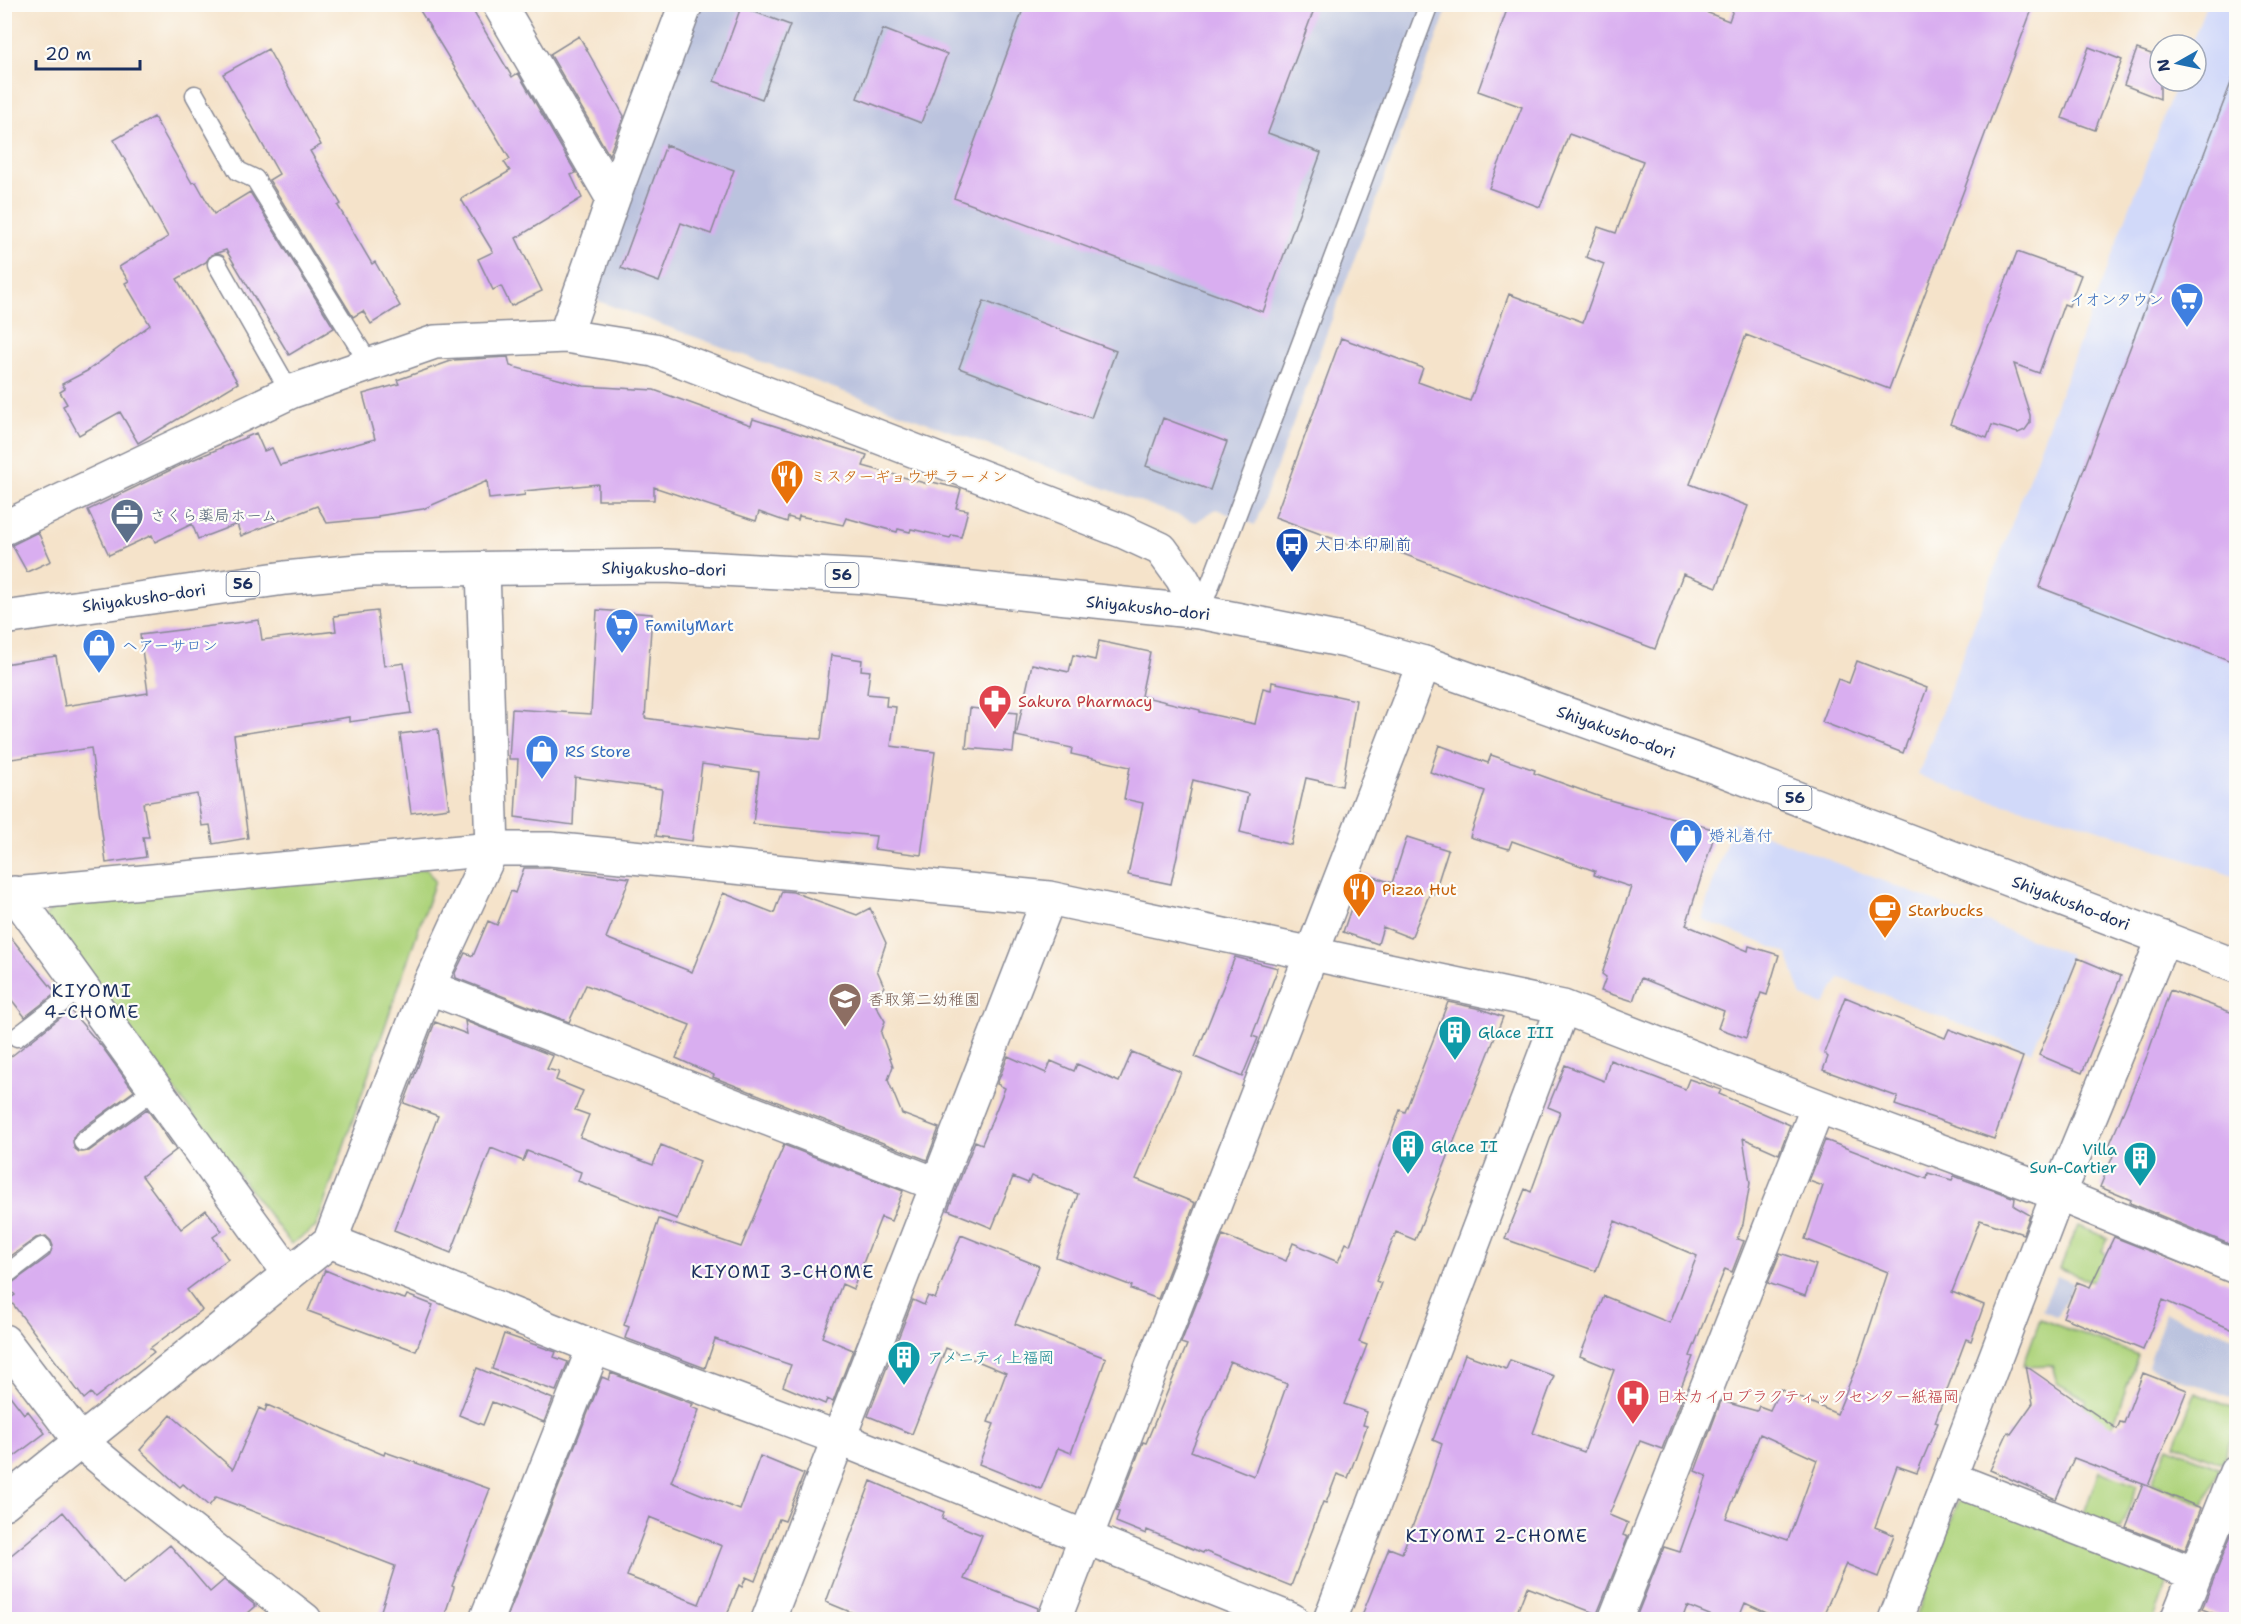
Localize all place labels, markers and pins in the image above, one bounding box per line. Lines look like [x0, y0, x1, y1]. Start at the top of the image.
supermarket icon: イオンタウン [2169, 281, 2205, 328]
place label: イオンタウン [2069, 289, 2164, 310]
restaurant icon: ミスターギョウザ ラーメン [769, 458, 805, 505]
place label: ミスターギョウザ ラーメン [810, 466, 1008, 487]
office icon: さくら薬局ホーム [109, 497, 145, 544]
place label: さくら薬局ホーム [150, 505, 277, 526]
bus stop icon: 大日本印刷前 [1274, 526, 1310, 573]
place label: 大日本印刷前 [1315, 534, 1411, 555]
supermarket icon: FamilyMart [604, 607, 640, 654]
place label: FamilyMart [645, 615, 734, 636]
shop icon: ヘアーサロン [81, 627, 117, 674]
place label: ヘアーサロン [122, 635, 218, 656]
pharmacy icon: Sakura Pharmacy [977, 683, 1013, 730]
place label: Sakura Pharmacy [1018, 691, 1152, 712]
shop icon: RS Store [524, 733, 560, 780]
place label: RS Store [565, 741, 631, 762]
shop icon: 婚礼着付 [1668, 817, 1704, 864]
place label: 婚礼着付 [1709, 825, 1773, 846]
restaurant icon: Pizza Hut [1341, 871, 1377, 918]
place label: Pizza Hut [1382, 879, 1457, 900]
cafe icon: Starbucks [1867, 892, 1903, 939]
place label: Starbucks [1908, 900, 1984, 921]
school or university icon: 香取第二幼稚園 [827, 981, 863, 1028]
place label: 香取第二幼稚園 [868, 989, 980, 1010]
building icon: Glace III [1437, 1014, 1473, 1061]
place label: Glace III [1478, 1022, 1554, 1043]
building icon: Glace II [1390, 1128, 1426, 1175]
place label: Glace II [1431, 1136, 1498, 1157]
place label: Villa Sun-Cartier [2030, 1139, 2117, 1178]
building icon: Villa Sun-Cartier [2122, 1140, 2158, 1187]
building icon: アメニティ上福岡 [886, 1339, 922, 1386]
place label: アメニティ上福岡 [927, 1347, 1054, 1368]
hospital icon: 日本カイロプラクティックセンター紙福岡 [1615, 1378, 1651, 1425]
place label: 日本カイロプラクティックセンター紙福岡 [1656, 1386, 1959, 1407]

